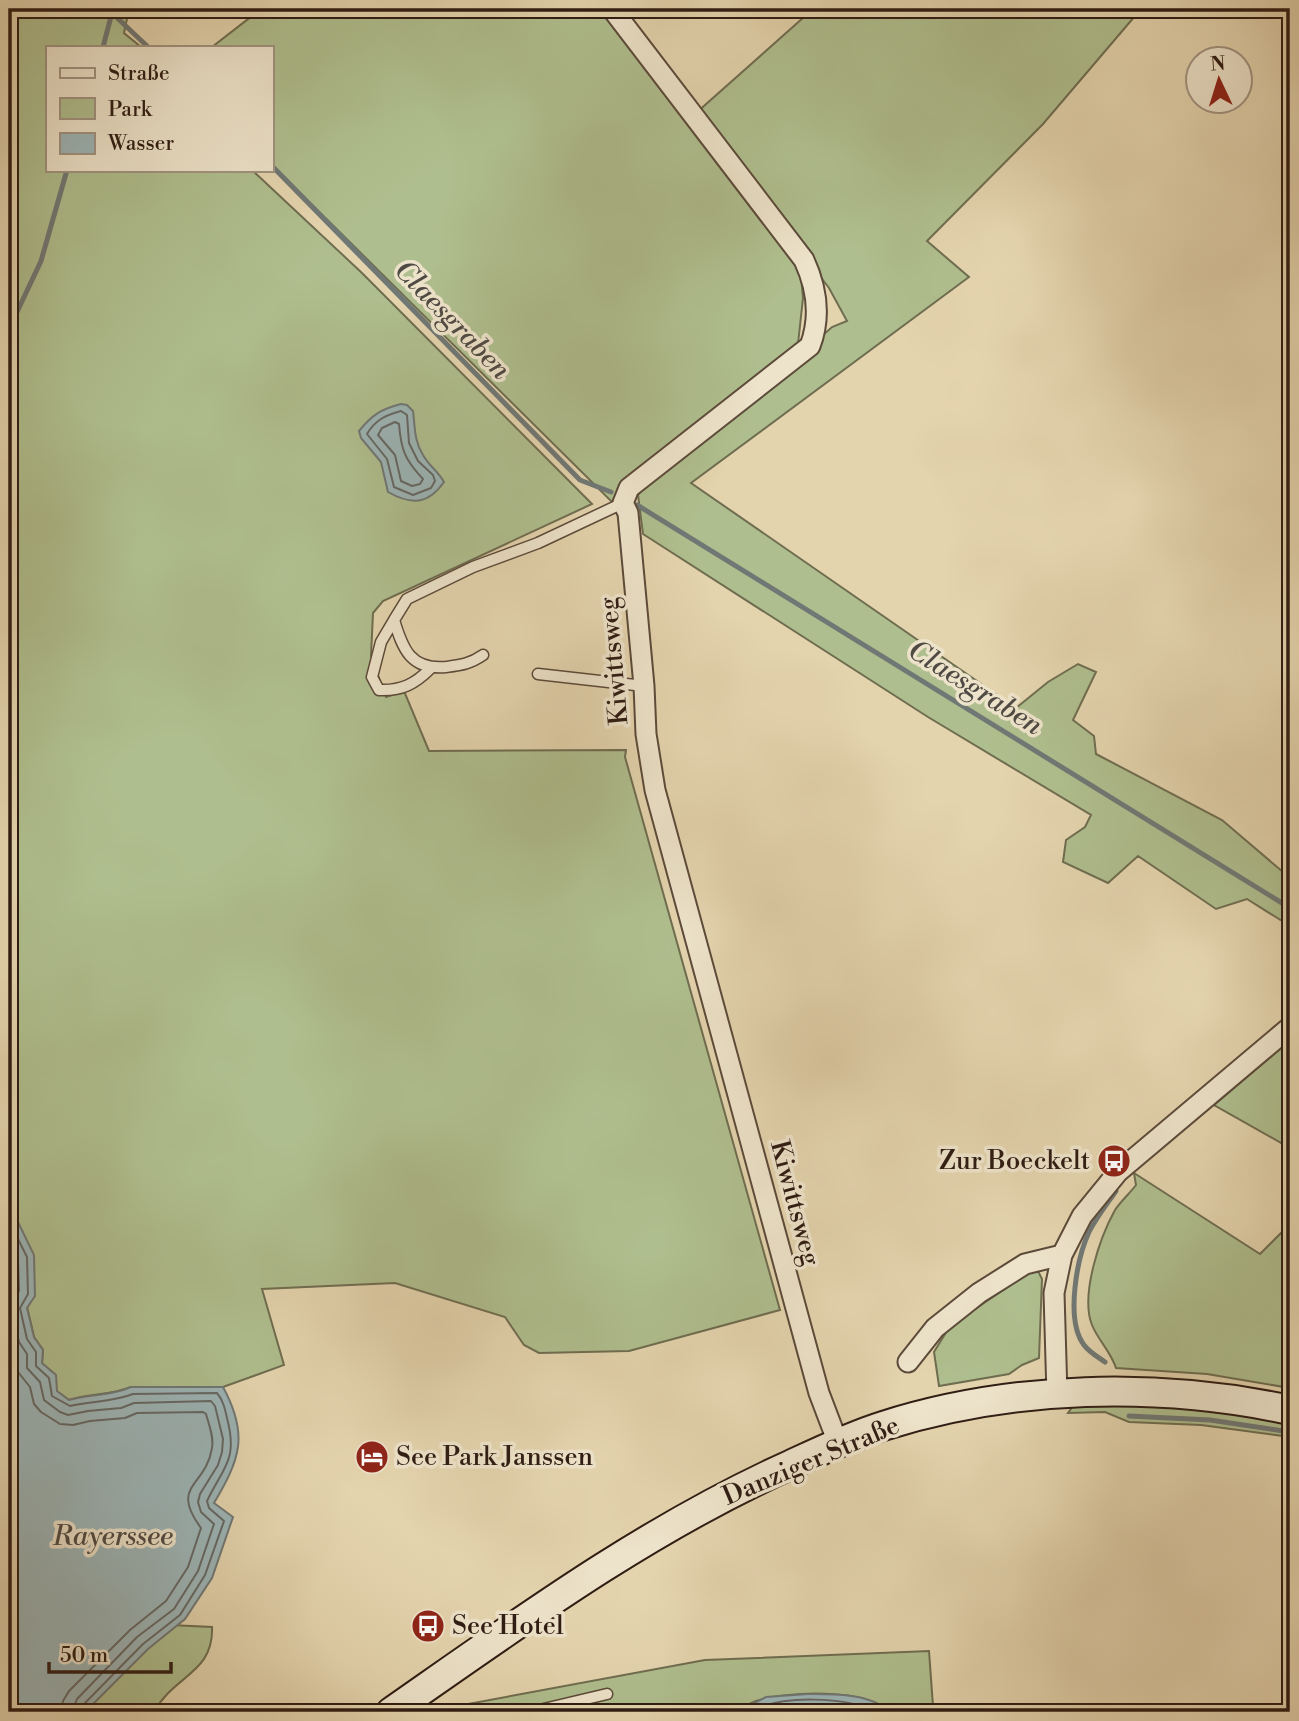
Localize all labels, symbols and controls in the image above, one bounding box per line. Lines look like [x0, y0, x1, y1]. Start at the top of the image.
legend [46, 46, 273, 172]
north arrow [1184, 46, 1254, 116]
text: N [1210, 52, 1226, 77]
text: Straße [108, 61, 170, 87]
text: Park [108, 97, 153, 123]
text: Wasser [107, 131, 174, 157]
water label: Claesgraben [387, 253, 518, 387]
street label: Kiwittsweg [592, 595, 636, 726]
water label: Claesgraben [901, 633, 1049, 743]
street label: Kiwittsweg [763, 1137, 827, 1270]
bus stop icon: Zur Boeckelt [1095, 1142, 1133, 1180]
place label: Zur Boeckelt [939, 1145, 1090, 1177]
street label: Danziger Straße [718, 1409, 904, 1513]
hotel icon: See Park Janssen [353, 1438, 391, 1476]
place label: See Park Janssen [396, 1441, 593, 1473]
water label: Rayerssee [52, 1519, 173, 1554]
bus stop icon: See Hotel [409, 1607, 447, 1645]
place label: See Hotel [452, 1610, 564, 1642]
scale bar [49, 1630, 172, 1674]
text: 50 m [60, 1643, 108, 1669]

